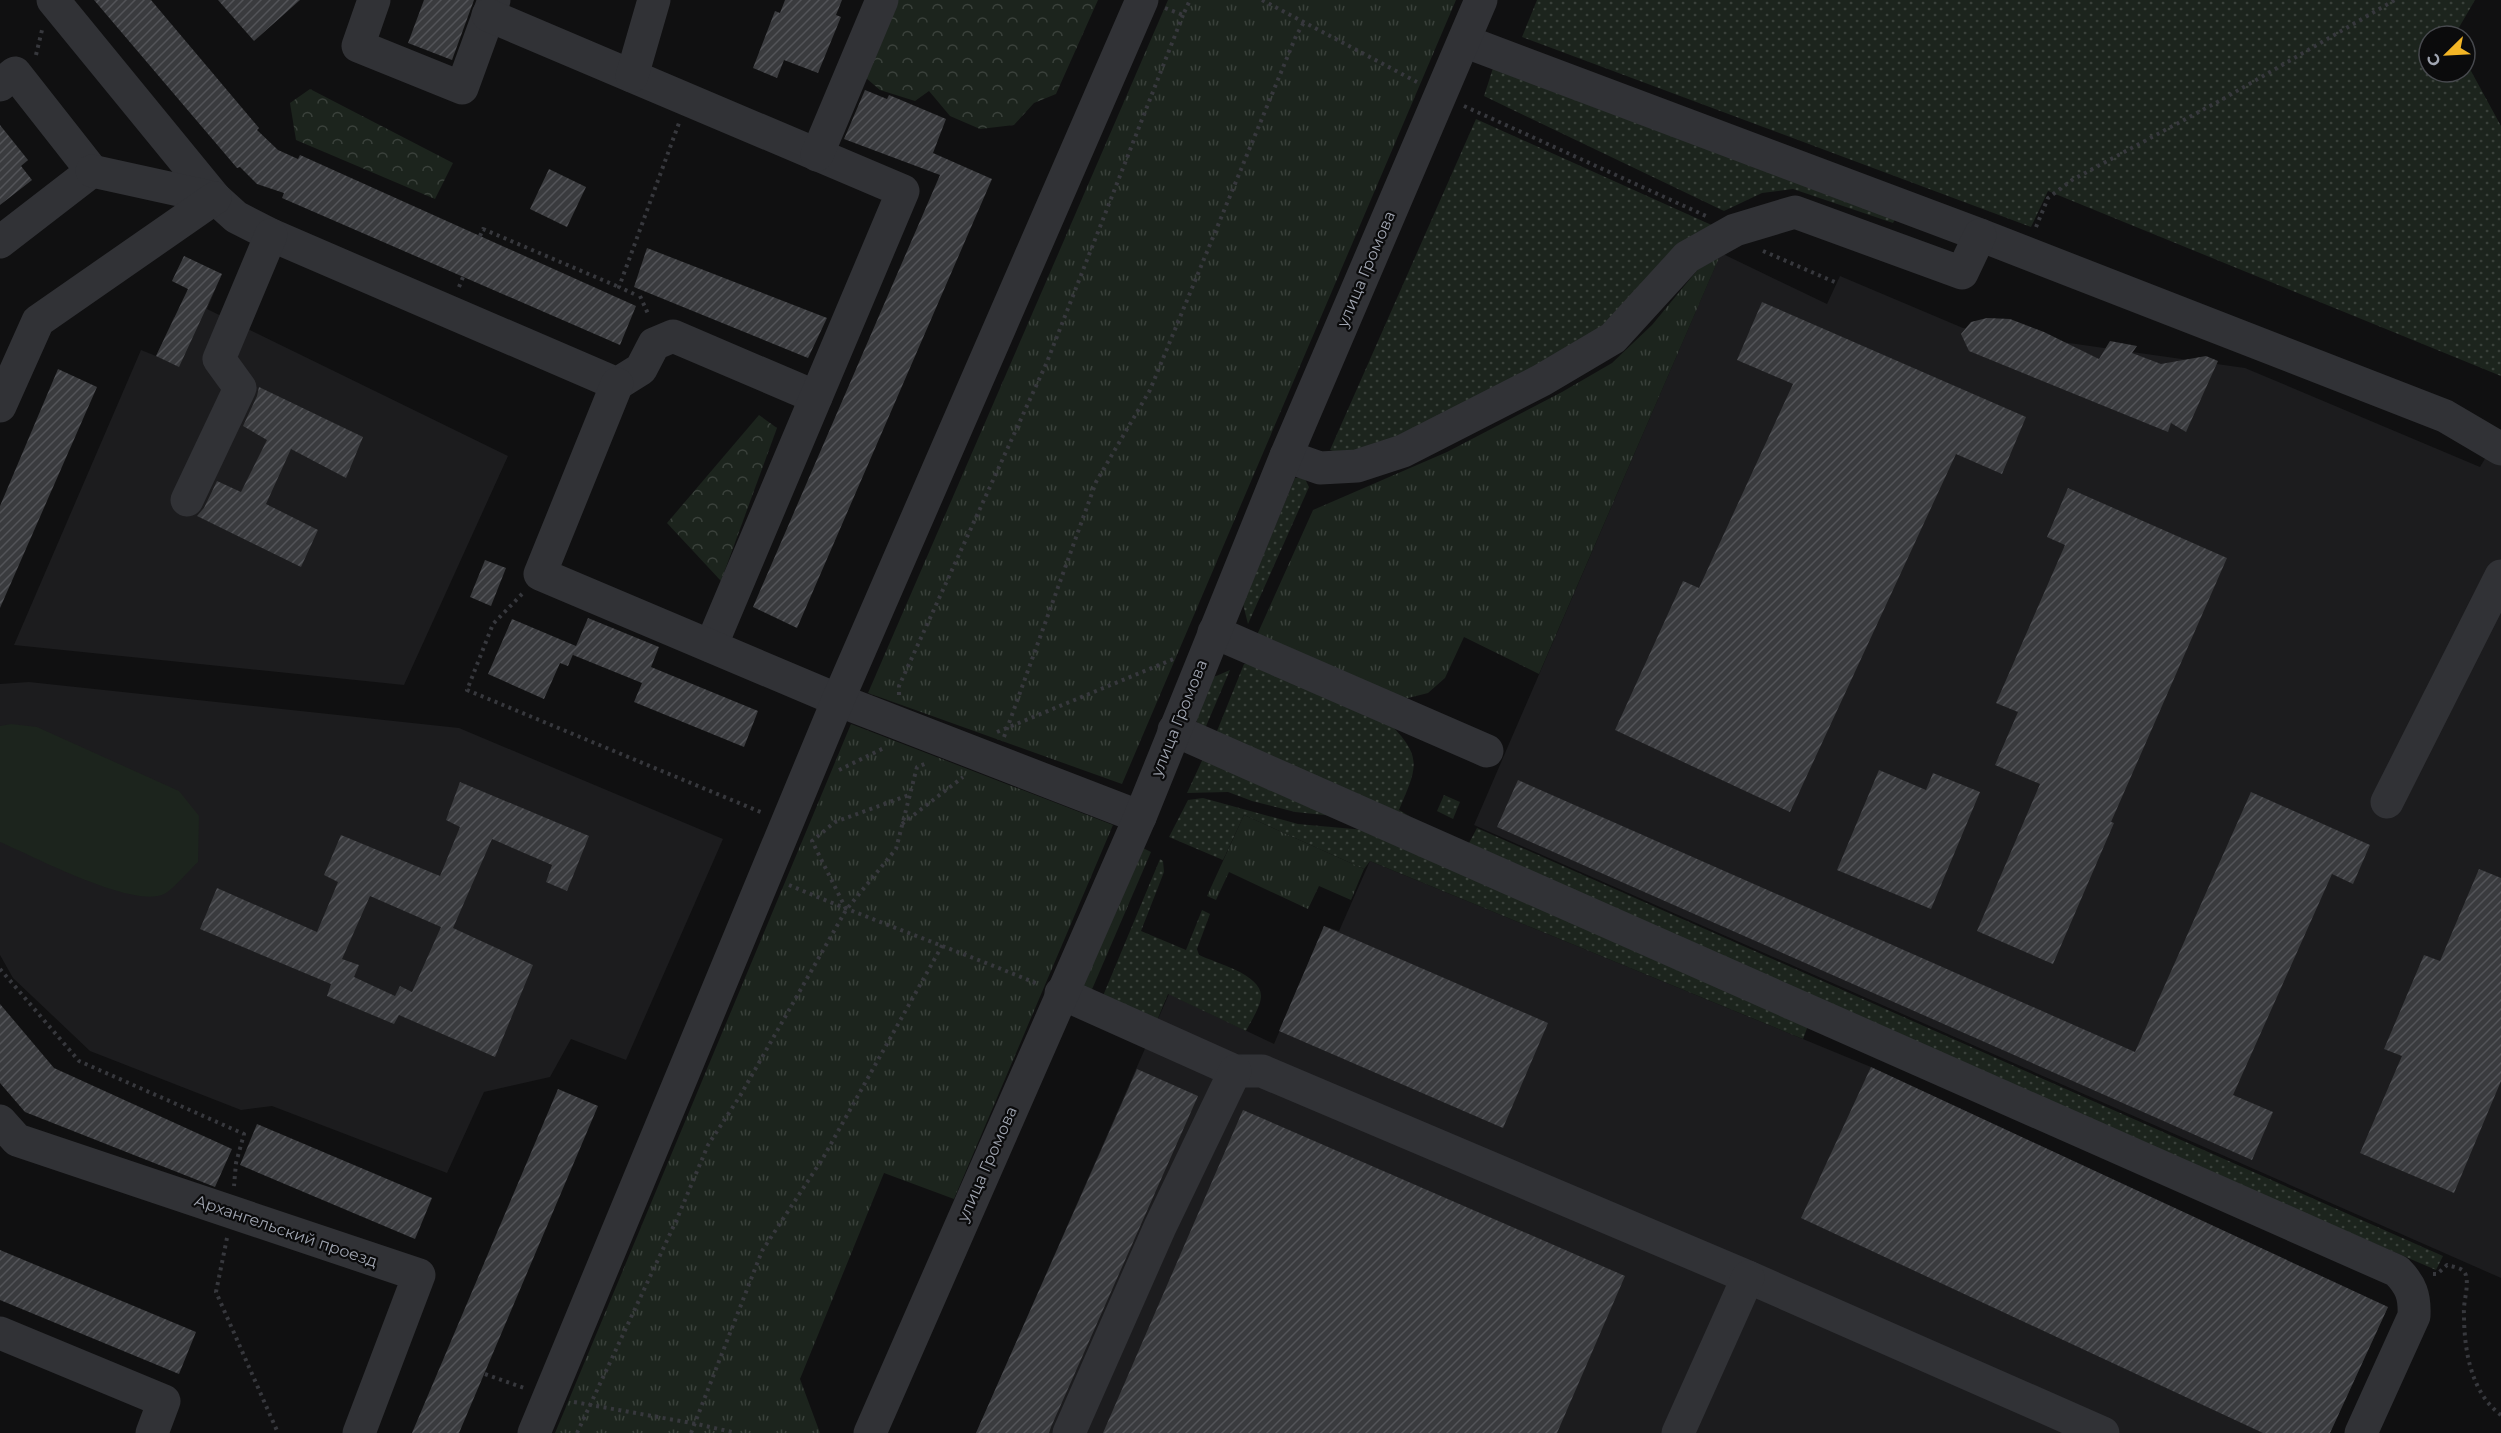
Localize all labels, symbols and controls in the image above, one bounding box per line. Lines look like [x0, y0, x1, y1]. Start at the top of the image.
north arrow [2417, 24, 2477, 84]
text: С [2423, 50, 2445, 69]
street label: улица Громова [1333, 208, 1399, 331]
street label: улица Громова [1147, 657, 1211, 780]
street label: улица Громова [953, 1103, 1021, 1226]
street label: Архангельский проезд [192, 1191, 380, 1271]

